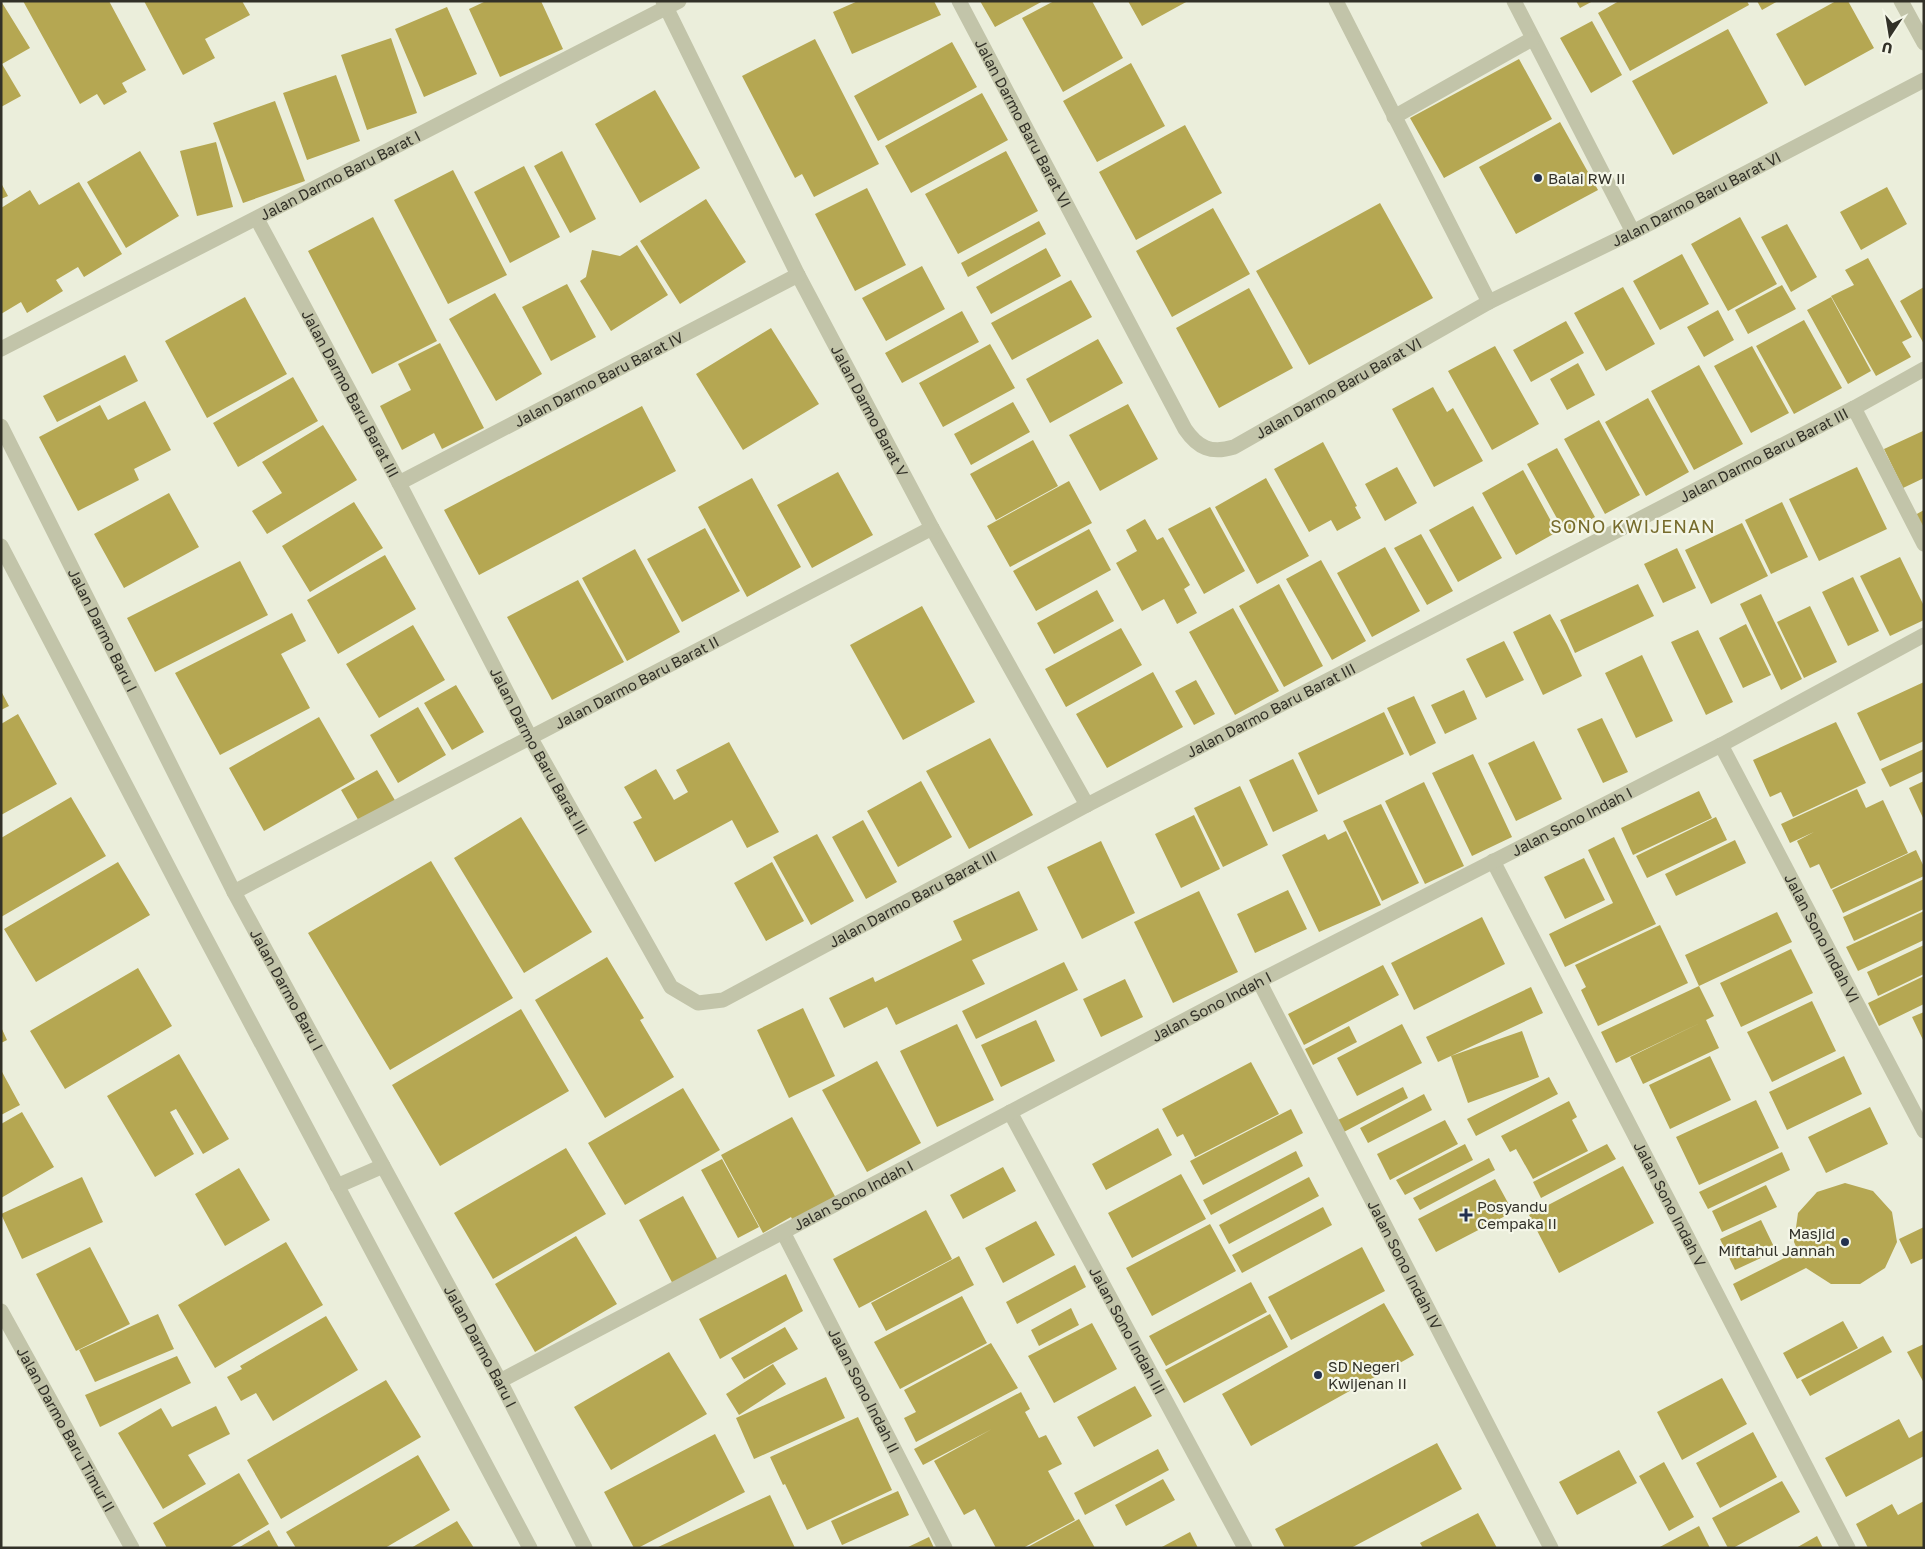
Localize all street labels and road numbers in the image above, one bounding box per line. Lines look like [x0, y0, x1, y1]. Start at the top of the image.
street label: Jalan Darmo Baru Barat VI [971, 36, 1075, 211]
street label: Jalan Darmo Baru Barat I [257, 126, 423, 224]
street label: Jalan Darmo Baru Barat VI [1609, 147, 1784, 250]
street label: Jalan Darmo Baru Barat III [298, 306, 403, 480]
street label: Jalan Darmo Baru Barat IV [511, 327, 686, 431]
street label: Jalan Darmo Baru Barat VI [1252, 333, 1425, 442]
street label: Jalan Darmo Barat V [828, 342, 912, 480]
street label: Jalan Darmo Baru Barat III [1676, 404, 1851, 506]
street label: Jalan Darmo Baru I [65, 565, 141, 695]
street label: Jalan Darmo Baru Barat II [551, 632, 722, 732]
street label: Jalan Darmo Baru Barat III [1183, 659, 1358, 761]
street label: Jalan Darmo Baru Barat III [486, 664, 592, 838]
street label: Jalan Sono Indah I [1508, 783, 1635, 860]
street label: Jalan Darmo Baru Barat III [825, 846, 999, 951]
street label: Jalan Sono Indah VI [1781, 870, 1864, 1006]
street label: Jalan Darmo Baru I [247, 925, 327, 1054]
street label: Jalan Sono Indah I [1148, 967, 1274, 1045]
street label: Jalan Sono Indah V [1630, 1138, 1710, 1270]
street label: Jalan Sono Indah I [790, 1156, 916, 1234]
street label: Jalan Sono Indah IV [1364, 1197, 1446, 1332]
street label: Jalan Sono Indah III [1086, 1263, 1169, 1397]
street label: Jalan Darmo Baru I [441, 1282, 521, 1410]
street label: Jalan Sono Indah II [825, 1325, 904, 1456]
street label: Jalan Darmo Baru Timur II [13, 1343, 119, 1515]

